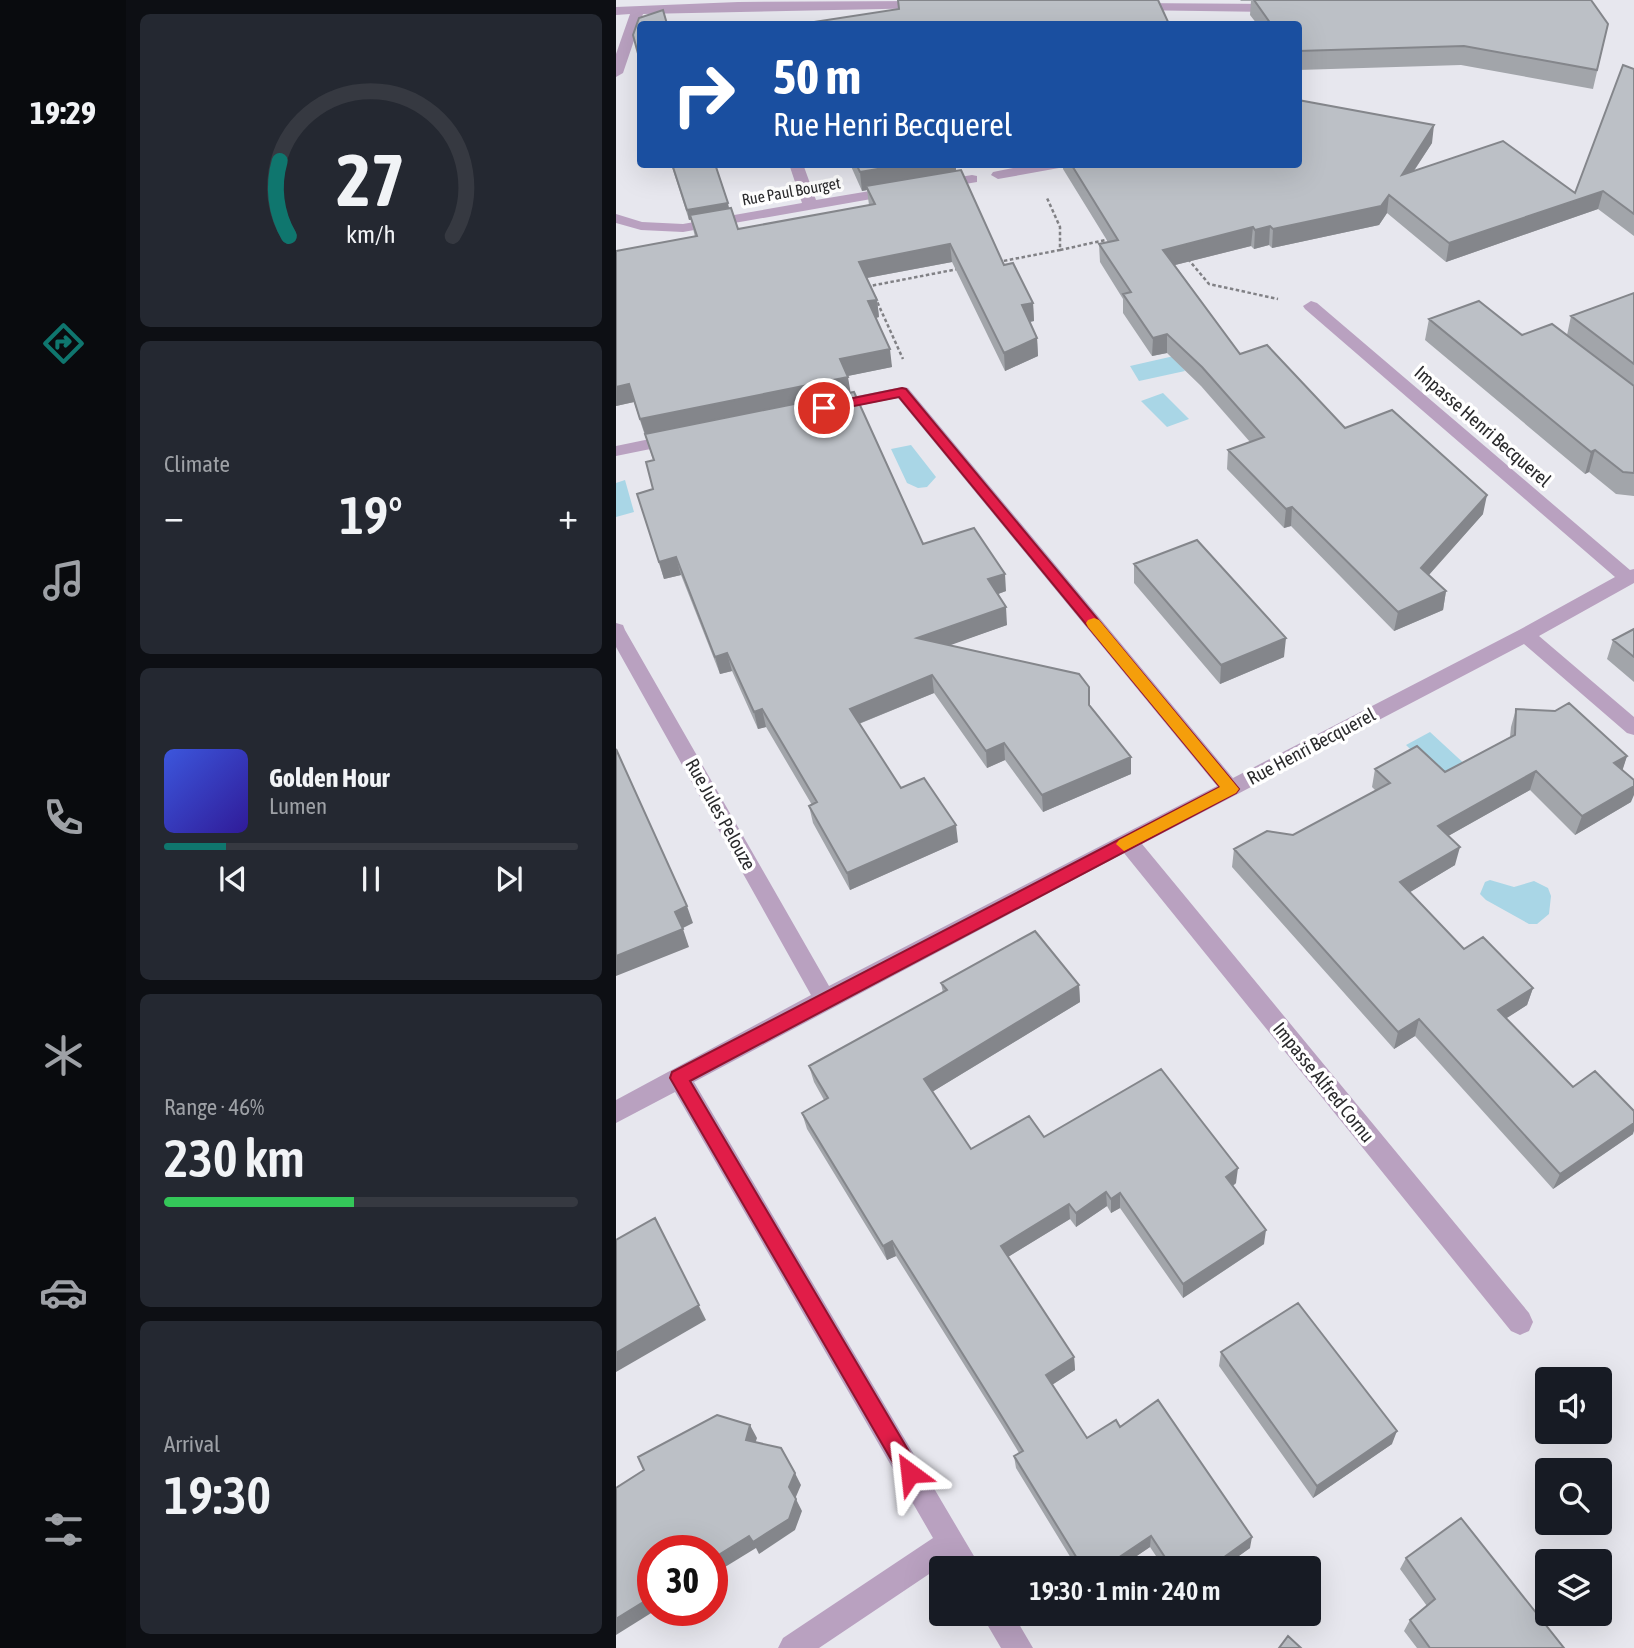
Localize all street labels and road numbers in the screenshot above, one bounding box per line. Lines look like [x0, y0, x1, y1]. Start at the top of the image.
street label: Rue Paul Bourget [740, 173, 842, 210]
street label: Impasse Henri Becquerel [1410, 361, 1556, 491]
street label: Rue Henri Becquerel [1243, 703, 1379, 789]
street label: Rue Jules Pelouze [681, 754, 761, 874]
street label: Impasse Alfred Cornu [1269, 1018, 1379, 1146]

